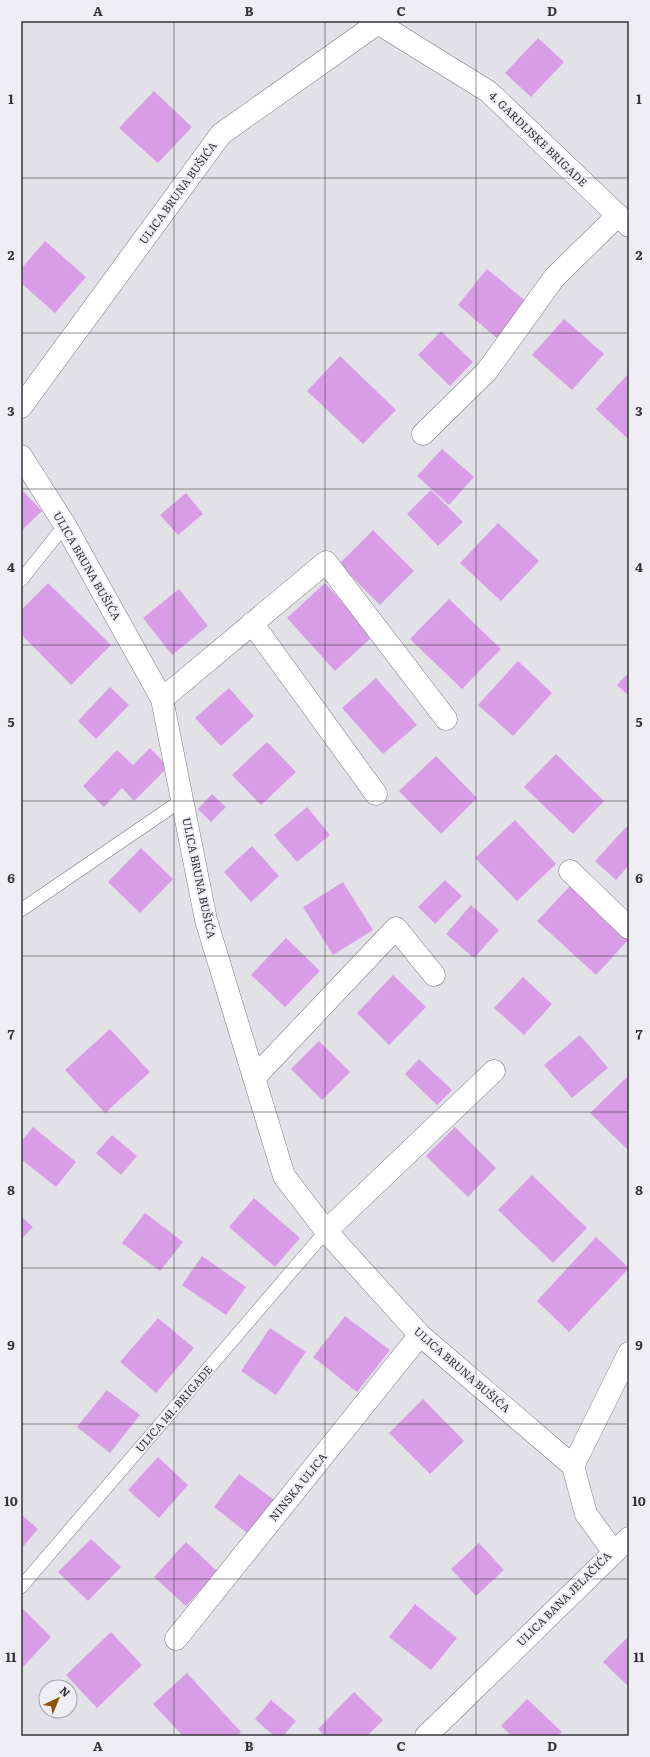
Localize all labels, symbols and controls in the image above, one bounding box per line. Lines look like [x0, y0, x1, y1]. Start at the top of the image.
text: A [93, 1, 103, 20]
text: B [245, 1, 254, 20]
text: C [396, 1, 406, 20]
text: D [547, 1, 557, 20]
street label: 4. GARDIJSKE BRIGADE [486, 87, 591, 189]
text: 1 [8, 89, 14, 108]
text: 1 [636, 89, 642, 108]
street label: ULICA BRUNA BUŠIĆA [135, 138, 220, 247]
text: 2 [8, 245, 15, 264]
text: 2 [636, 245, 643, 264]
text: 3 [7, 401, 15, 420]
text: 3 [635, 401, 643, 420]
street label: ULICA BRUNA BUŠIĆA [50, 508, 126, 623]
text: 4 [7, 557, 15, 576]
text: 4 [635, 557, 643, 576]
text: 5 [7, 712, 15, 731]
text: 5 [635, 712, 643, 731]
street label: ULICA BRUNA BUŠIĆA [179, 816, 221, 940]
text: 6 [7, 868, 15, 887]
text: 6 [635, 868, 643, 887]
text: 7 [7, 1024, 15, 1043]
text: 7 [635, 1024, 643, 1043]
text: 8 [7, 1180, 15, 1199]
text: 8 [635, 1180, 643, 1199]
street label: ULICA BRUNA BUŠIĆA [411, 1323, 514, 1416]
text: 9 [7, 1335, 15, 1354]
text: 9 [635, 1335, 643, 1354]
street label: ULICA 141. BRIGADE [131, 1362, 215, 1455]
street label: NINSKA ULICA [265, 1449, 330, 1524]
text: 10 [4, 1491, 18, 1510]
text: 10 [632, 1491, 646, 1510]
street label: ULICA BANA JELAČIĆA [512, 1547, 614, 1649]
text: 11 [6, 1647, 17, 1666]
text: 11 [634, 1647, 645, 1666]
north arrow [38, 1679, 78, 1719]
text: N [57, 1682, 75, 1700]
text: A [93, 1736, 103, 1755]
text: B [245, 1736, 254, 1755]
text: C [396, 1736, 406, 1755]
text: D [547, 1736, 557, 1755]

